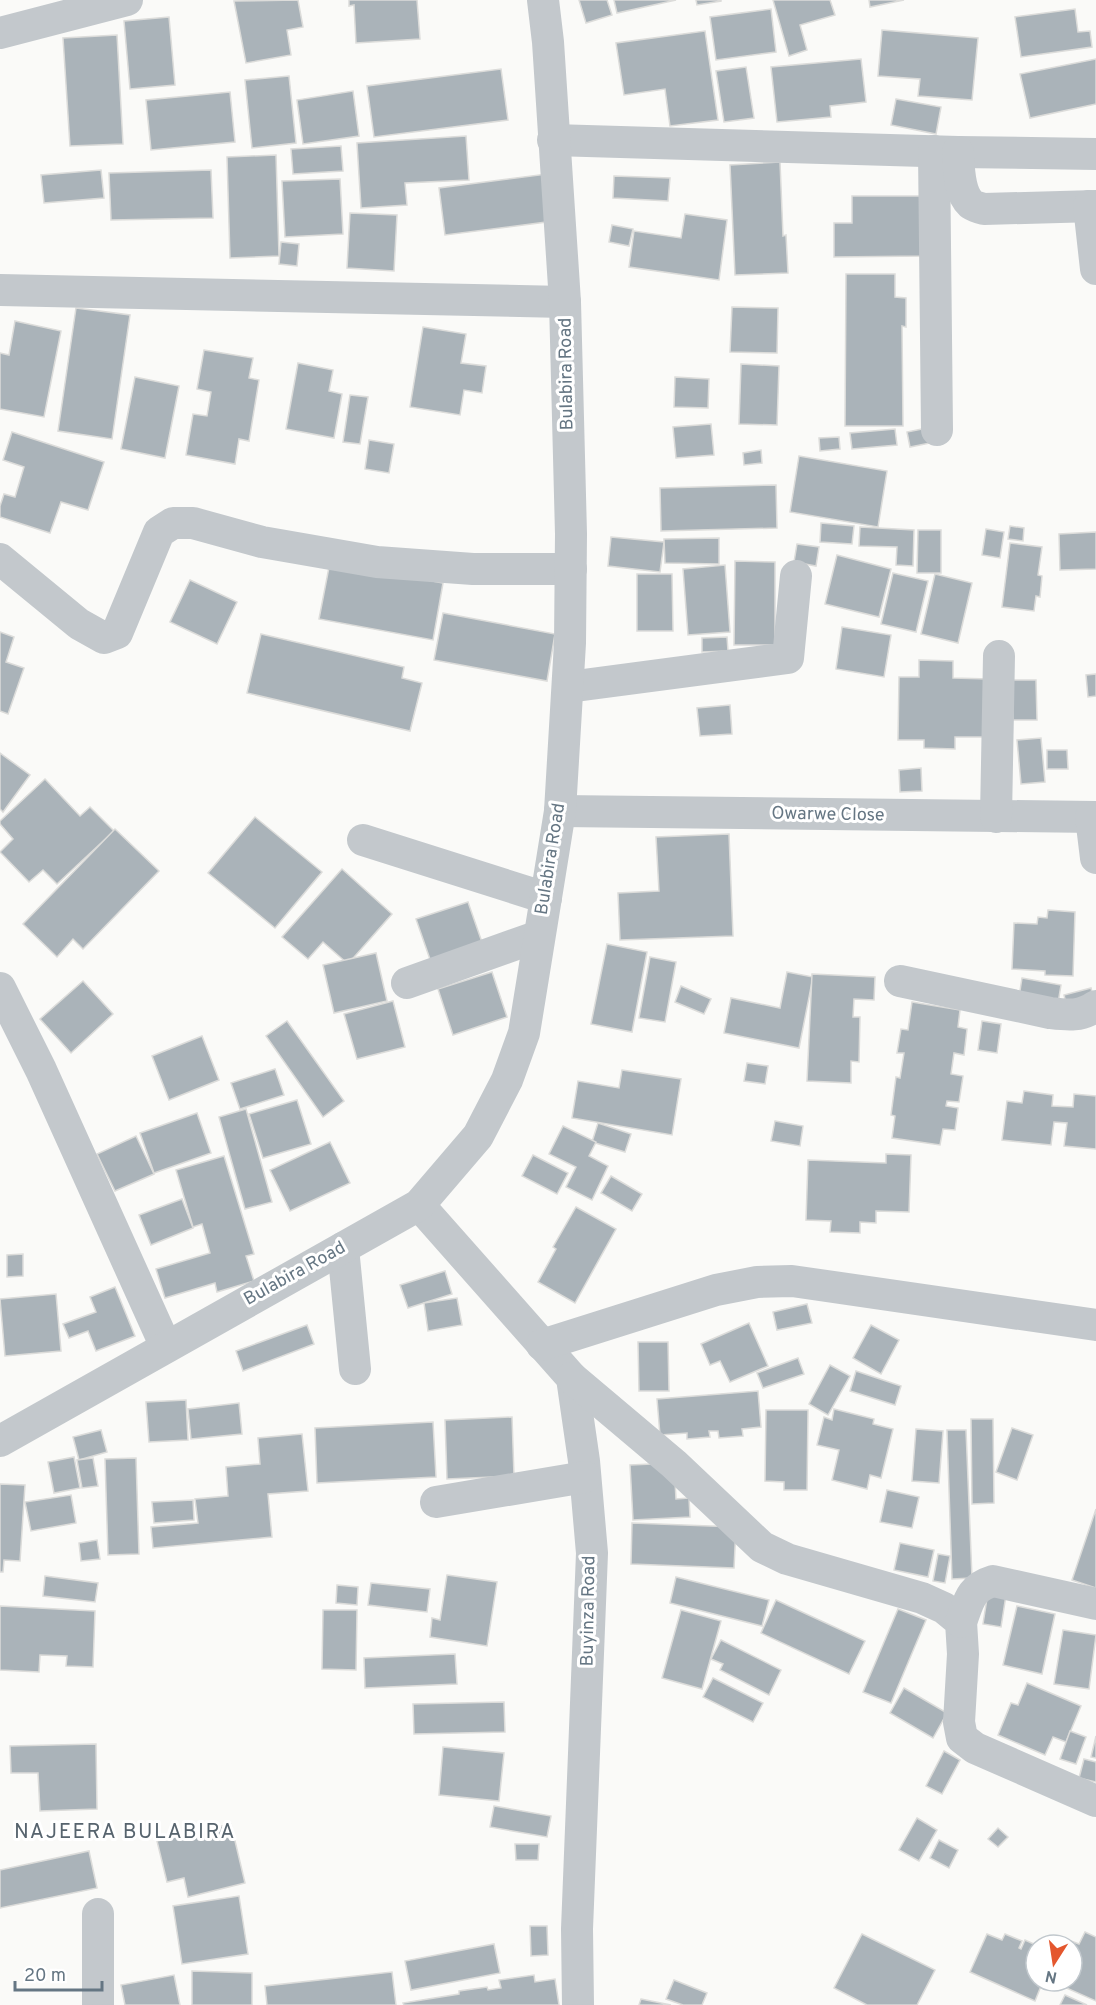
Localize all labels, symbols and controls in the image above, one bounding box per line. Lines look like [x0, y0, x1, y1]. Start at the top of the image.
street label: Bulabira Road [555, 317, 579, 431]
street label: Bulabira Road [531, 801, 571, 917]
street label: Owarwe Close [771, 803, 885, 827]
street label: Bulabira Road [240, 1237, 350, 1311]
street label: Buyinza Road [577, 1555, 601, 1667]
district label: NAJEERA BULABIRA [14, 1819, 236, 1846]
north arrow [1024, 1933, 1084, 1993]
scale bar [15, 1954, 102, 1992]
text: 20 m [24, 1965, 66, 1988]
text: N [1044, 1965, 1059, 1987]

